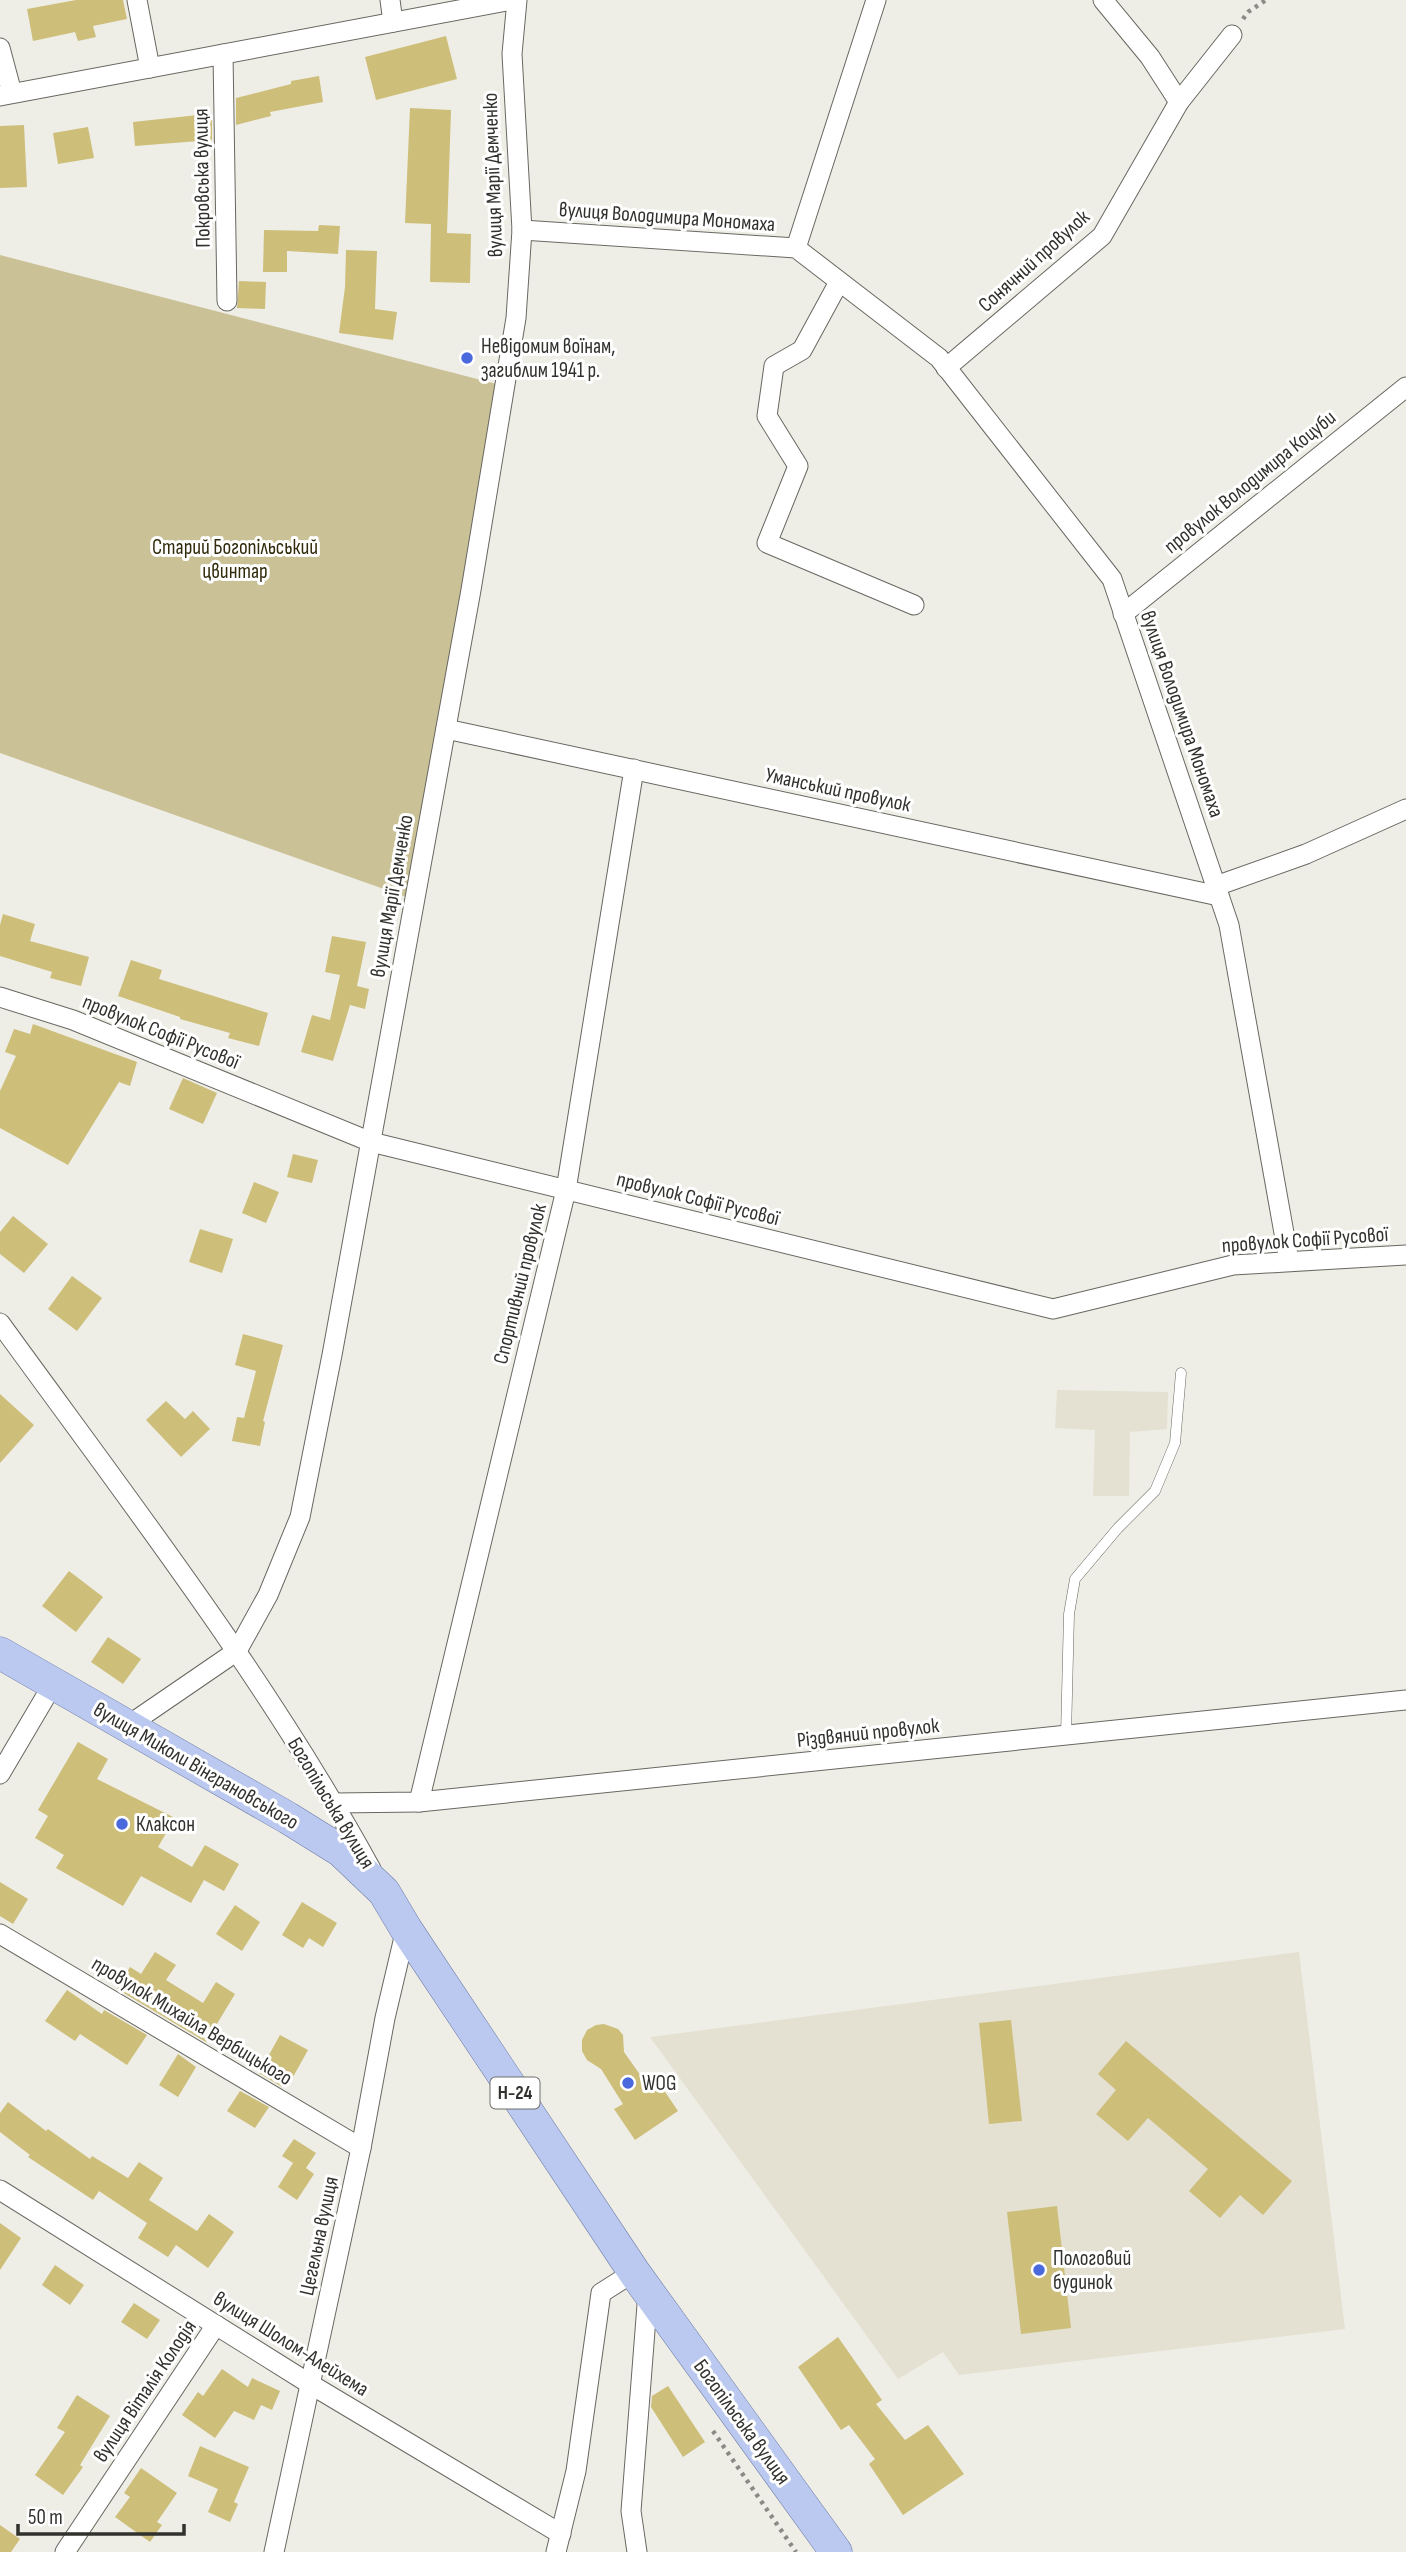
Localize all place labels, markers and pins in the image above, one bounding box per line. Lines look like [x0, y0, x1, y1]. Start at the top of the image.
place label: Невідомим воїнам, загиблим 1941 р. [481, 334, 615, 383]
marker: Невідомим воїнам, загиблим 1941 р. [459, 350, 475, 366]
place label: Клаксон [136, 1812, 195, 1837]
marker: Клаксон [114, 1816, 130, 1832]
place label: WOG [642, 2071, 676, 2096]
marker: WOG [620, 2075, 636, 2091]
place label: Пологовий будинок [1053, 2246, 1131, 2295]
marker: Пологовий будинок [1031, 2262, 1047, 2278]

